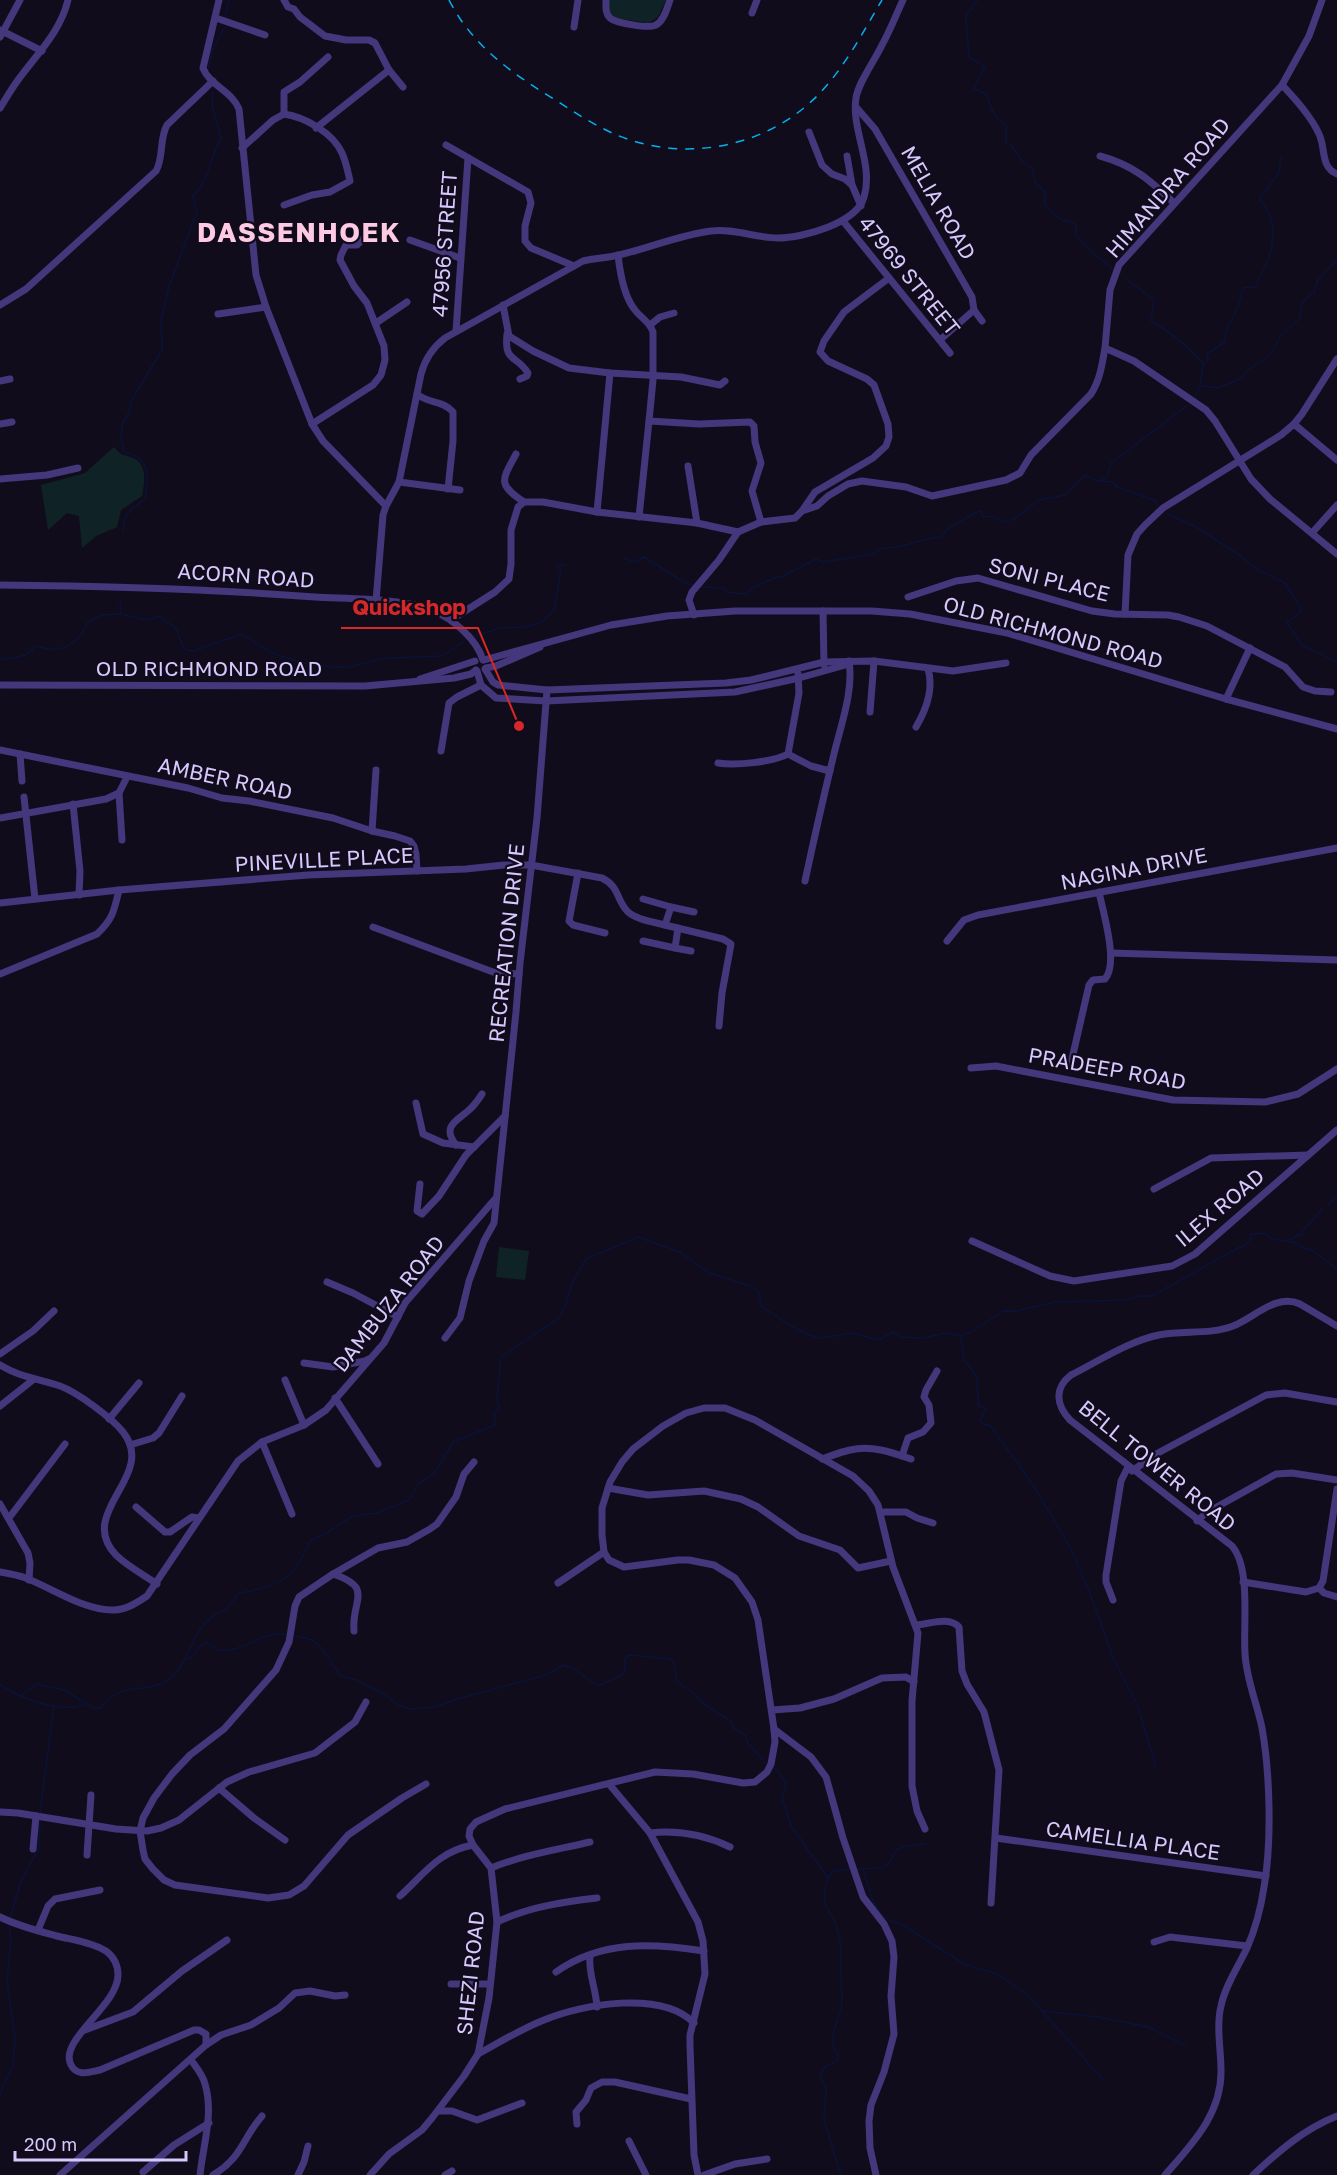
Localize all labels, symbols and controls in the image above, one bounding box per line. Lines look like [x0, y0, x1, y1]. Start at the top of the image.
street label: HIMANDRA ROAD [1099, 112, 1235, 263]
street label: MELIA ROAD [896, 141, 982, 264]
street label: 47956 STREET [426, 170, 462, 318]
street label: 47969 STREET [854, 210, 966, 341]
district label: DASSENHOEK [197, 216, 401, 248]
street label: SONI PLACE [986, 551, 1112, 607]
street label: ACORN ROAD [177, 557, 315, 593]
callout: Quickshop [341, 588, 478, 628]
street label: OLD RICHMOND ROAD [941, 590, 1166, 674]
text: Quickshop [352, 593, 466, 620]
street label: OLD RICHMOND ROAD [96, 655, 322, 681]
street label: AMBER ROAD [156, 751, 295, 805]
street label: PINEVILLE PLACE [234, 841, 414, 877]
street label: NAGINA DRIVE [1058, 841, 1209, 895]
street label: RECREATION DRIVE [483, 842, 529, 1043]
street label: PRADEEP ROAD [1026, 1041, 1188, 1095]
street label: ILEX ROAD [1169, 1162, 1269, 1252]
street label: DAMBUZA ROAD [327, 1230, 450, 1377]
street label: BELL TOWER ROAD [1074, 1394, 1241, 1537]
street label: CAMELLIA PLACE [1044, 1815, 1222, 1865]
street label: SHEZI ROAD [451, 1909, 489, 2036]
scale bar [15, 2124, 186, 2162]
text: 200 m [24, 2133, 77, 2155]

